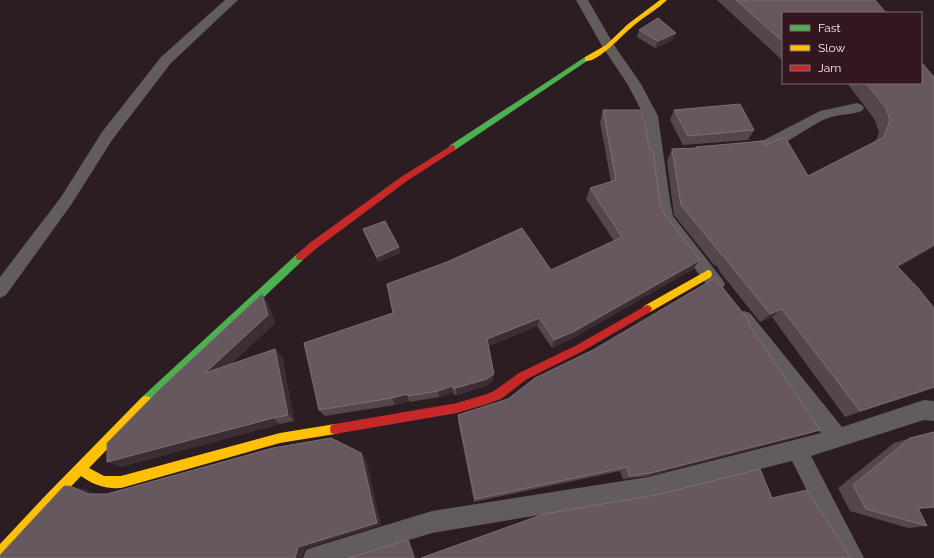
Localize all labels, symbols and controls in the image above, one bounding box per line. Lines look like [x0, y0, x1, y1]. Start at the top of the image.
legend [782, 12, 922, 84]
text: Fast [818, 21, 841, 35]
text: Slow [818, 41, 845, 55]
text: Jam [818, 61, 841, 75]

